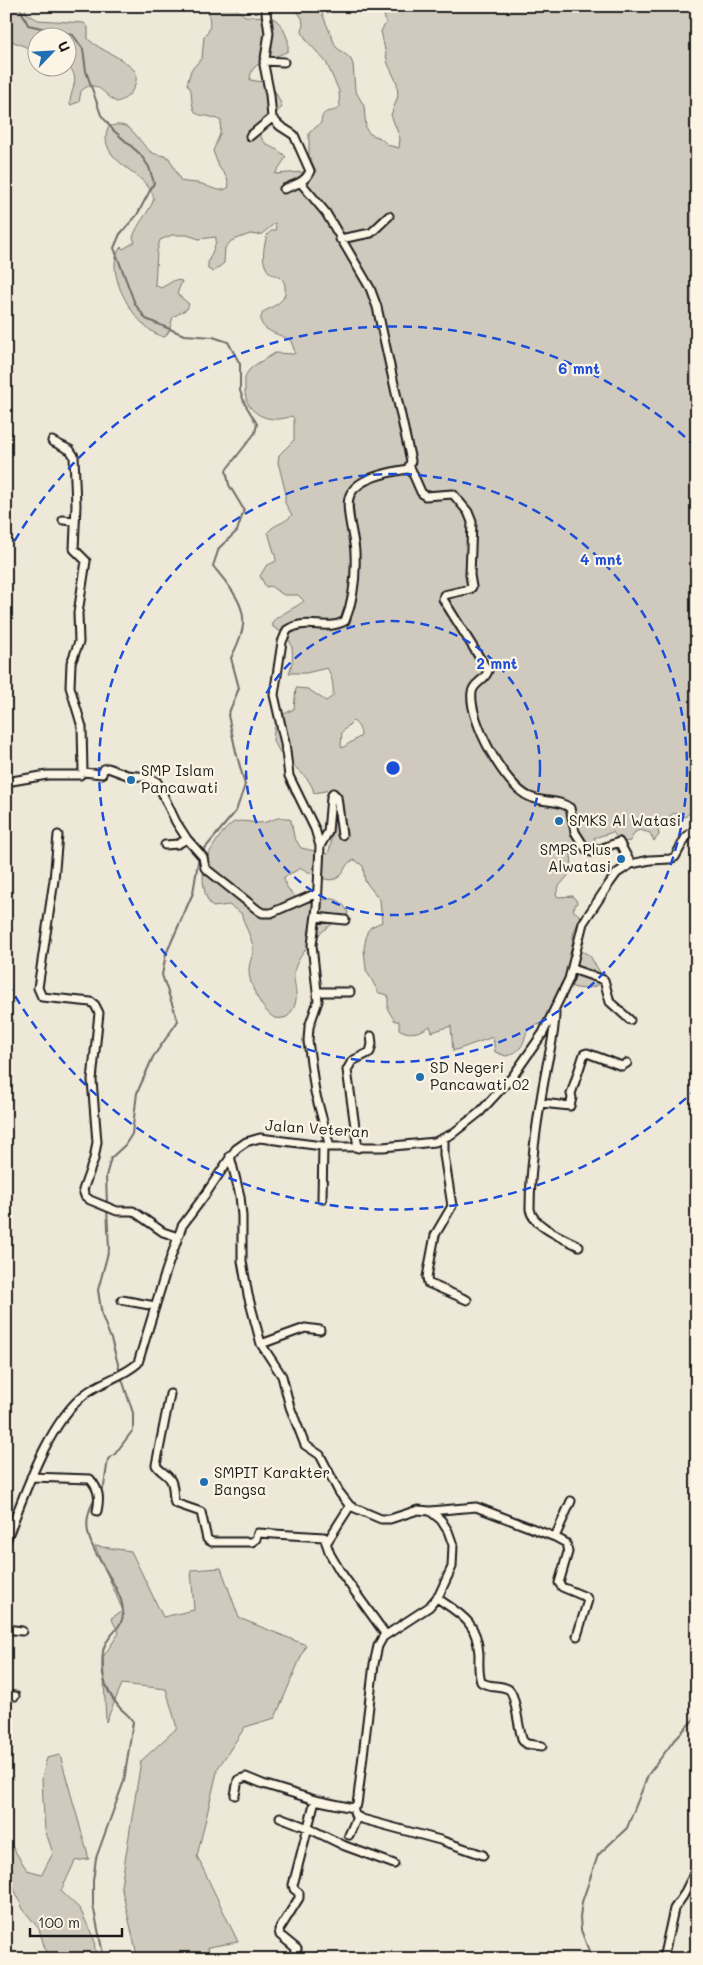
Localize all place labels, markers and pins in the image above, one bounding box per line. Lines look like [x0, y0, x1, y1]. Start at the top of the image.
centre of rings [384, 759, 402, 777]
place label: SMP Islam Pancawati [141, 760, 218, 797]
marker: SMP Islam Pancawati [125, 774, 137, 786]
place label: SMKS Al Watasi [569, 810, 681, 830]
marker: SMKS Al Watasi [553, 815, 565, 827]
place label: SMPS Plus Alwatasi [540, 839, 611, 876]
marker: SMPS Plus Alwatasi [615, 853, 627, 865]
place label: SD Negeri Pancawati 02 [430, 1057, 530, 1094]
marker: SD Negeri Pancawati 02 [414, 1071, 426, 1083]
place label: SMPIT Karakter Bangsa [214, 1462, 330, 1499]
marker: SMPIT Karakter Bangsa [198, 1476, 210, 1488]

